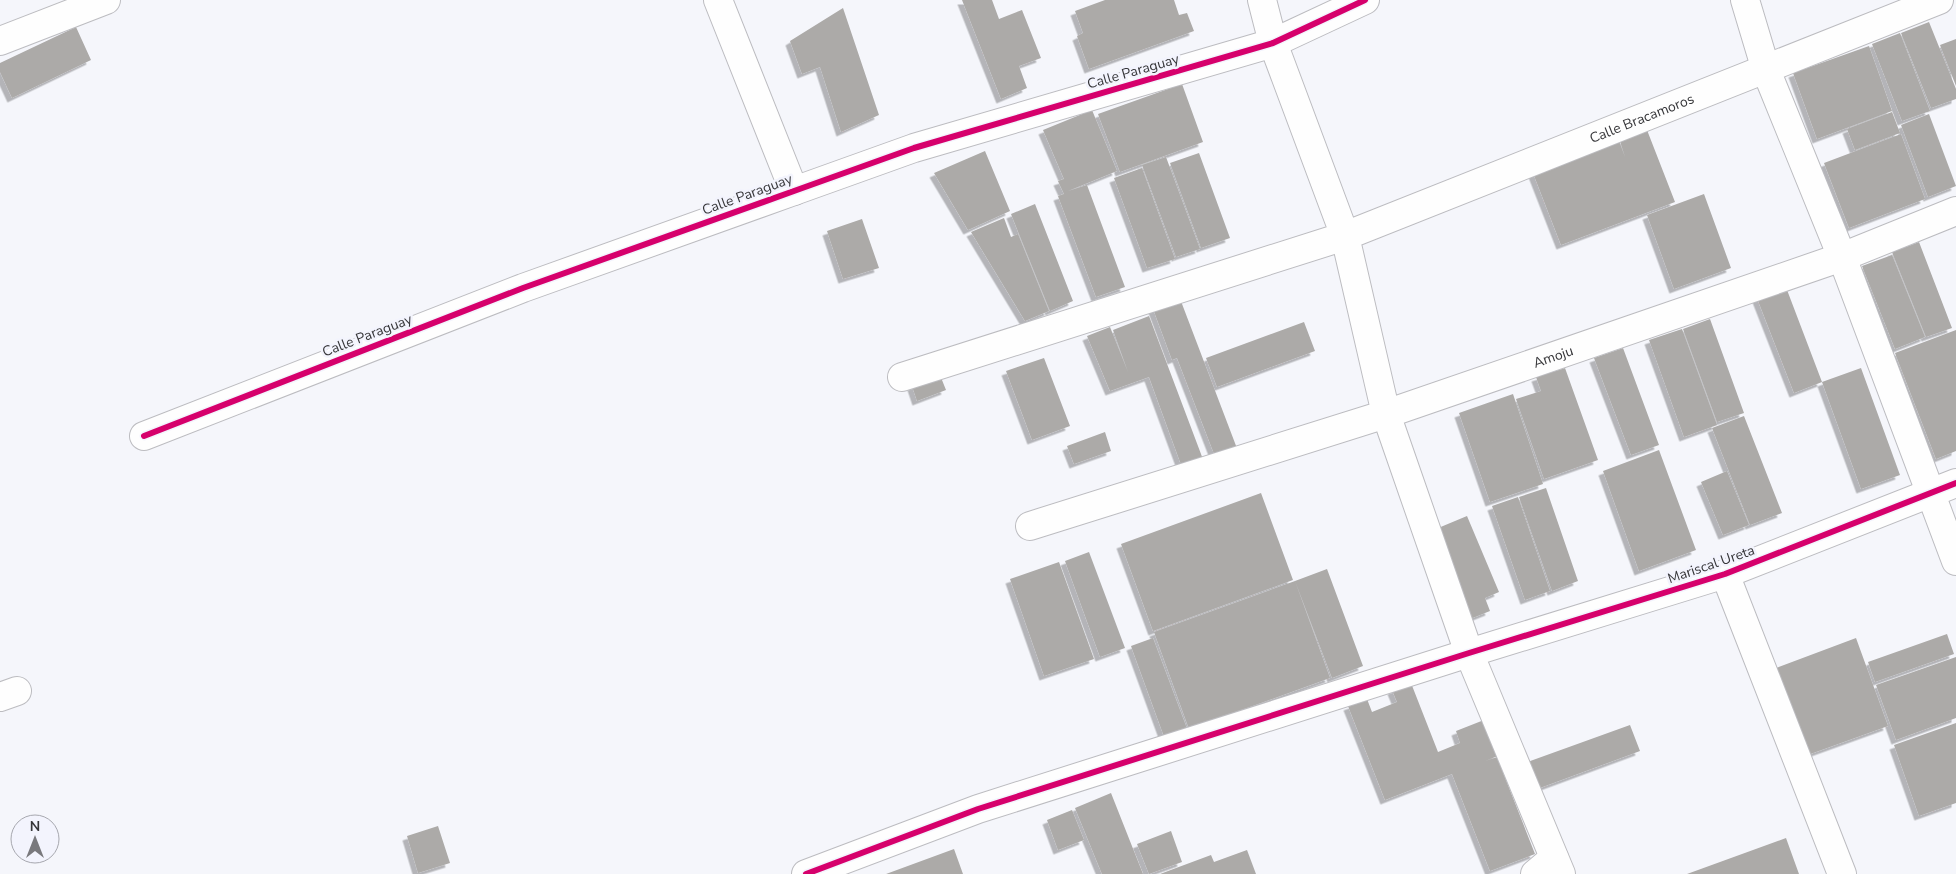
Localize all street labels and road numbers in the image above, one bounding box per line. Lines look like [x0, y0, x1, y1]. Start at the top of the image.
street label: Calle Paraguay [1085, 49, 1182, 94]
street label: Calle Bracamoros [1587, 89, 1697, 148]
street label: Calle Paraguay [699, 169, 796, 220]
street label: Calle Paraguay [320, 309, 416, 361]
street label: Amoju [1531, 341, 1576, 373]
street label: Mariscal Ureta [1665, 541, 1757, 588]

